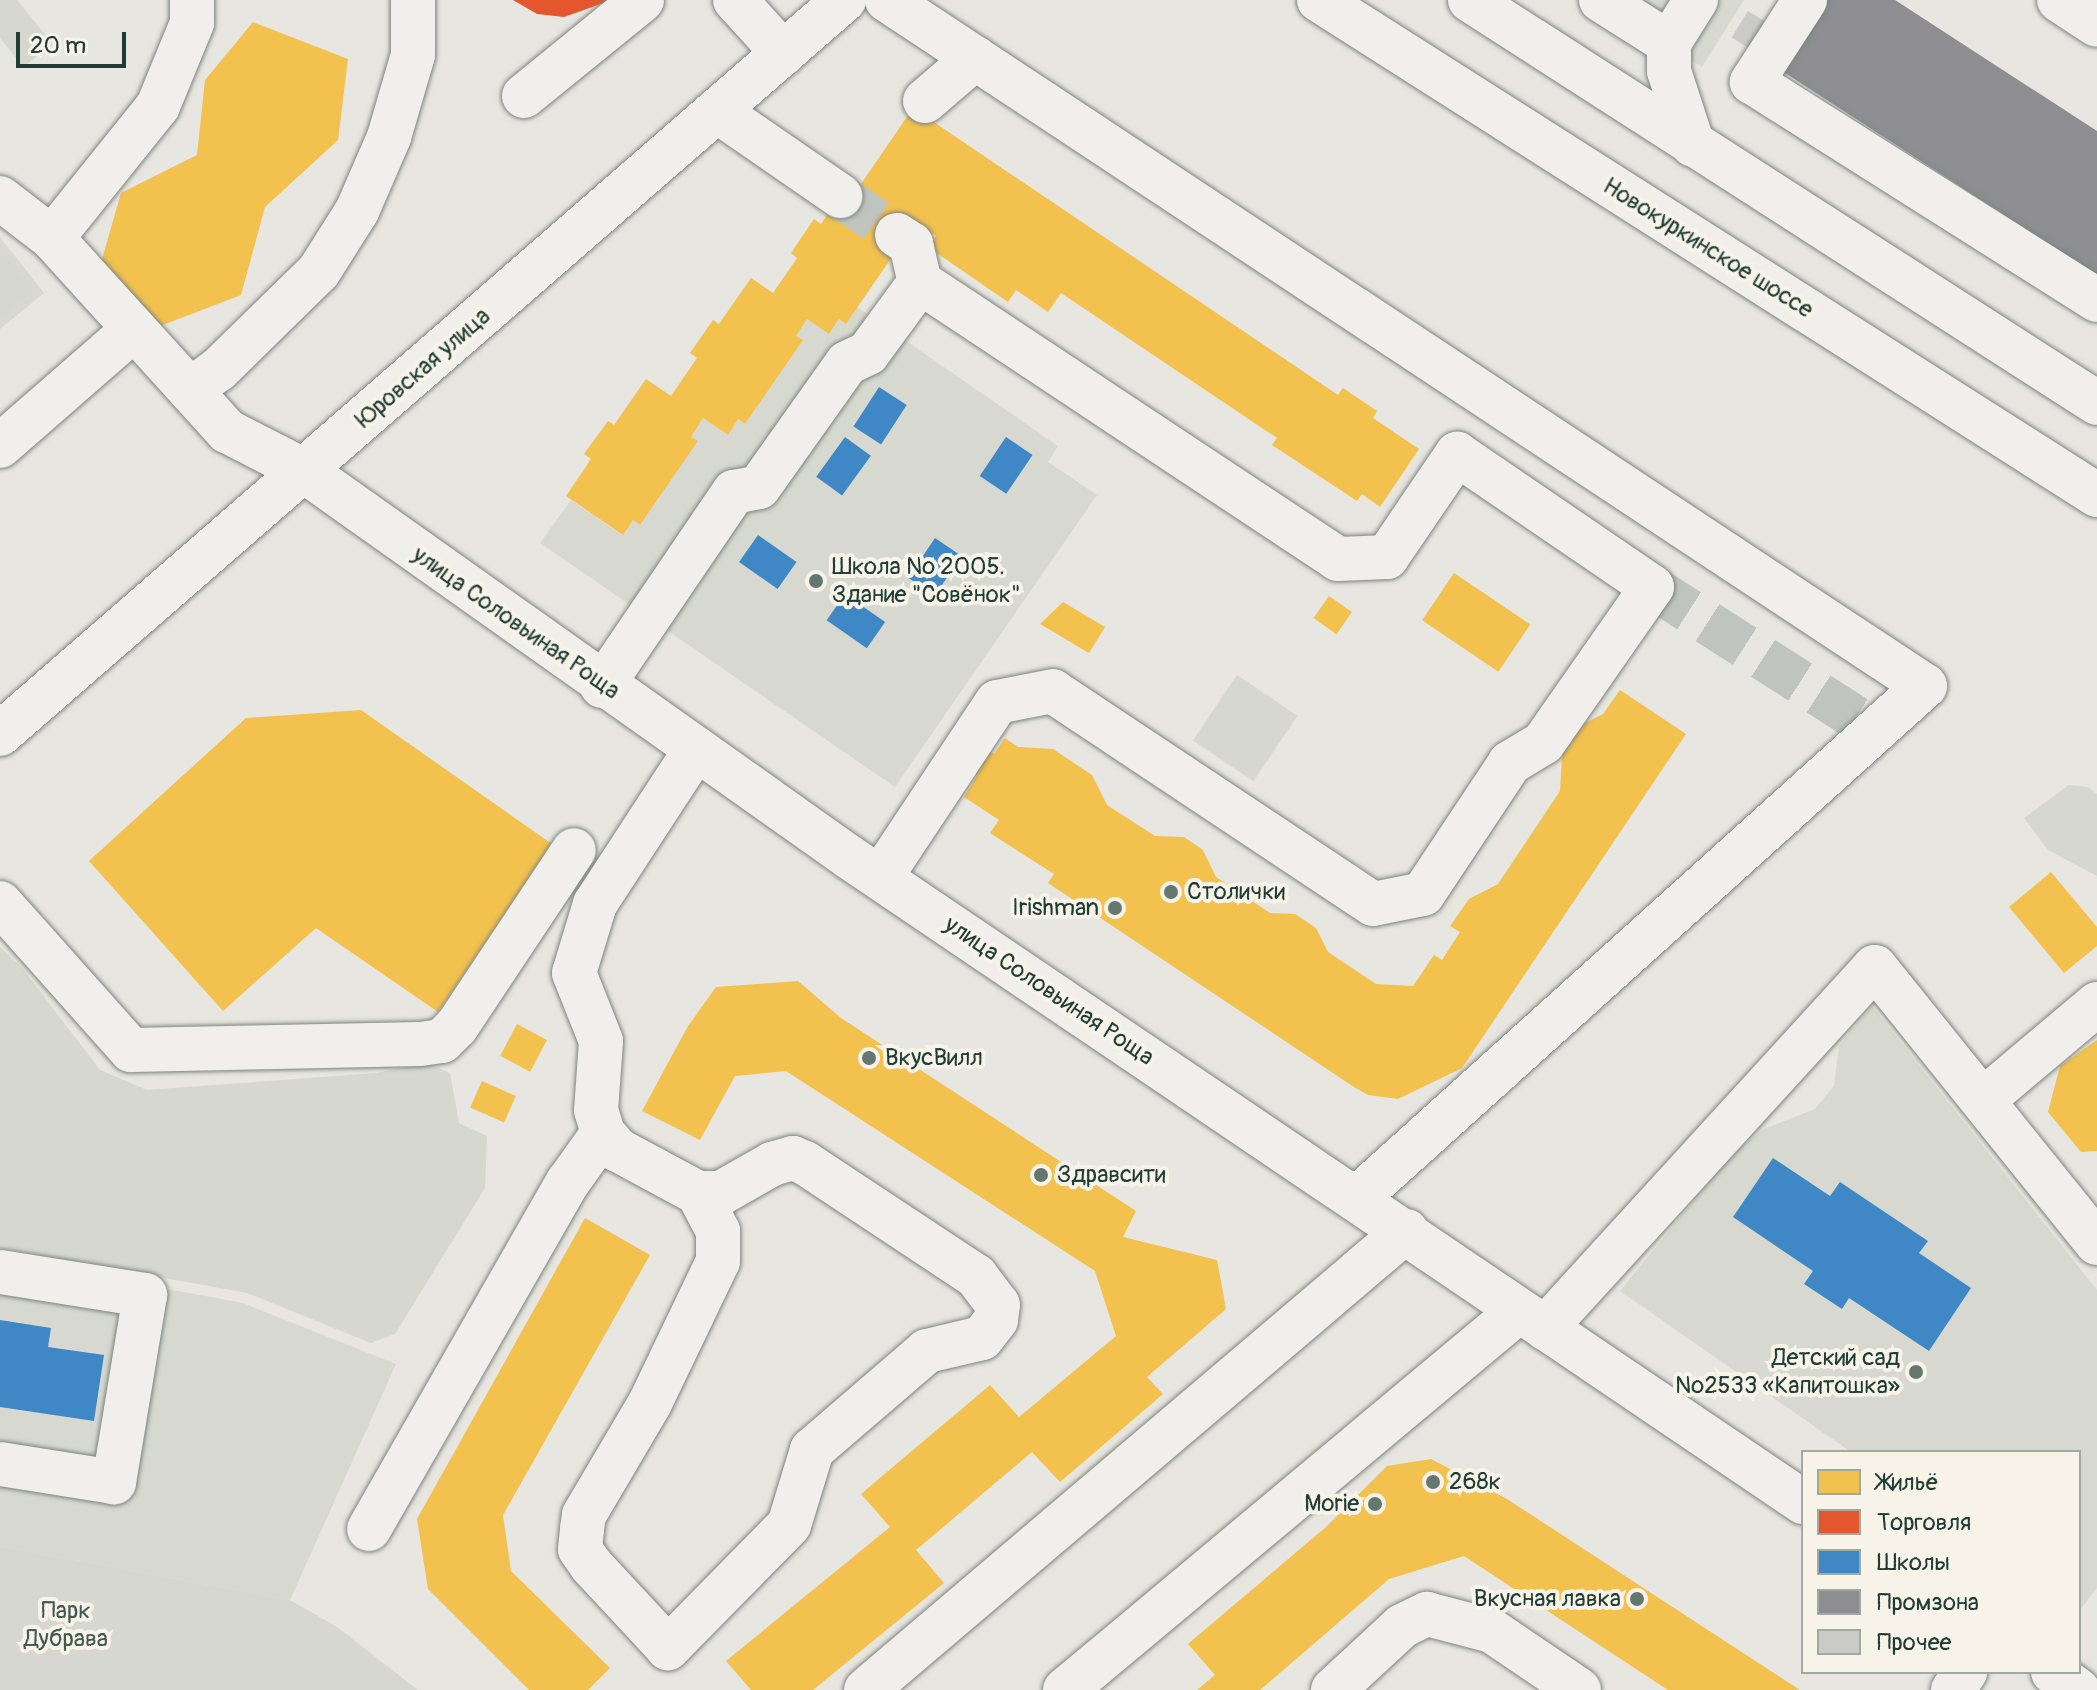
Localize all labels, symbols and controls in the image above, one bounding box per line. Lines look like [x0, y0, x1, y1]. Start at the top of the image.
scale bar [20, 16, 130, 66]
text: 20 m [30, 31, 86, 60]
street label: Новокуркинское шоссе [1598, 172, 1818, 324]
street label: Юровская улица [350, 302, 496, 434]
street label: улица Соловьиная Роща [407, 540, 625, 706]
place label: Школа № 2005. Здание "Совёнок" [832, 553, 1021, 609]
marker: Школа № 2005. Здание "Совёнок" [807, 572, 825, 590]
place label: Столички [1187, 878, 1285, 906]
marker: Столички [1162, 883, 1180, 901]
place label: Irishman [1012, 894, 1099, 922]
marker: Irishman [1106, 899, 1124, 917]
street label: улица Соловьиная Роща [939, 910, 1159, 1072]
place label: ВкусВилл [885, 1044, 983, 1072]
marker: ВкусВилл [860, 1049, 878, 1067]
place label: Здравсити [1057, 1161, 1166, 1189]
marker: Здравсити [1032, 1166, 1050, 1184]
place label: Детский сад №2533 «Капитошка» [1675, 1344, 1900, 1400]
marker: Детский сад №2533 «Капитошка» [1907, 1363, 1925, 1381]
legend [1801, 1450, 2081, 1674]
place label: 268к [1449, 1468, 1501, 1496]
text: Жильё [1877, 1468, 1939, 1497]
marker: 268к [1424, 1473, 1442, 1491]
place label: Morie [1304, 1490, 1359, 1518]
marker: Morie [1366, 1495, 1384, 1513]
text: Торговля [1877, 1508, 1971, 1537]
text: Школы [1877, 1548, 1950, 1577]
place label: Вкусная лавка [1474, 1585, 1621, 1613]
text: Промзона [1877, 1588, 1979, 1617]
marker: Вкусная лавка [1628, 1590, 1646, 1608]
park label: Парк Дубрава [24, 1597, 108, 1653]
text: Прочее [1877, 1628, 1951, 1657]

